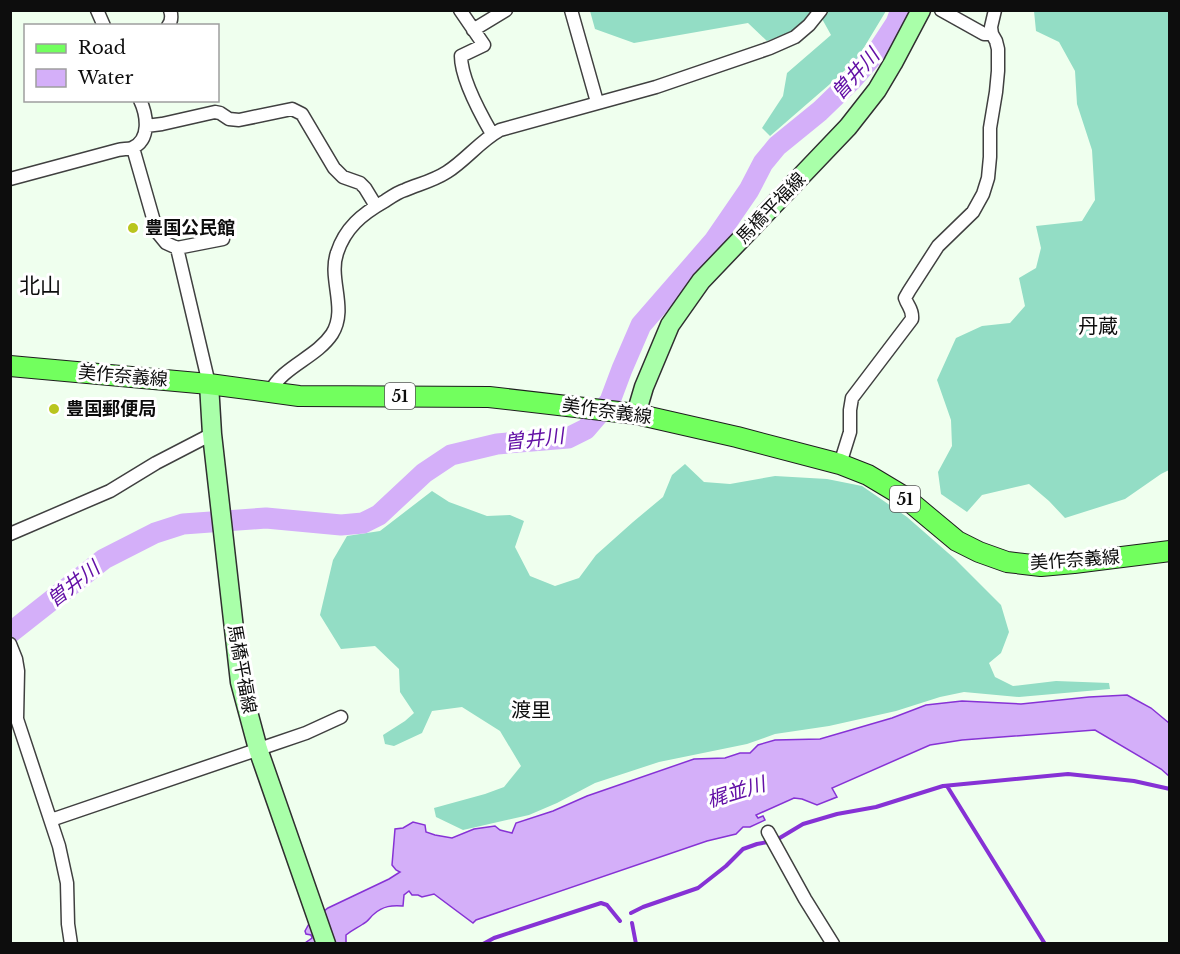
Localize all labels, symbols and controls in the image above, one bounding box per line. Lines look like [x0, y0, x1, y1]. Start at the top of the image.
legend [24, 24, 219, 102]
text: Road [78, 37, 126, 59]
water label: 曽井川 [826, 42, 885, 104]
text: Water [77, 67, 134, 89]
street label: 馬橋平福線 [732, 168, 810, 248]
place label: 豊国公民館 [145, 217, 235, 239]
marker: 豊国公民館 [126, 221, 140, 235]
district label: 北山 [19, 273, 61, 299]
district label: 丹蔵 [1078, 314, 1118, 338]
street label: 美作奈義線 [77, 361, 169, 391]
road number: 51 [385, 383, 415, 409]
street label: 美作奈義線 [561, 394, 653, 428]
place label: 豊国郵便局 [66, 398, 156, 420]
marker: 豊国郵便局 [47, 402, 61, 416]
water label: 曽井川 [503, 423, 567, 455]
road number: 51 [890, 486, 920, 512]
street label: 美作奈義線 [1029, 546, 1121, 574]
water label: 曽井川 [42, 555, 106, 612]
street label: 馬橋平福線 [223, 623, 261, 715]
district label: 渡里 [511, 698, 551, 722]
water label: 梶並川 [704, 771, 770, 812]

